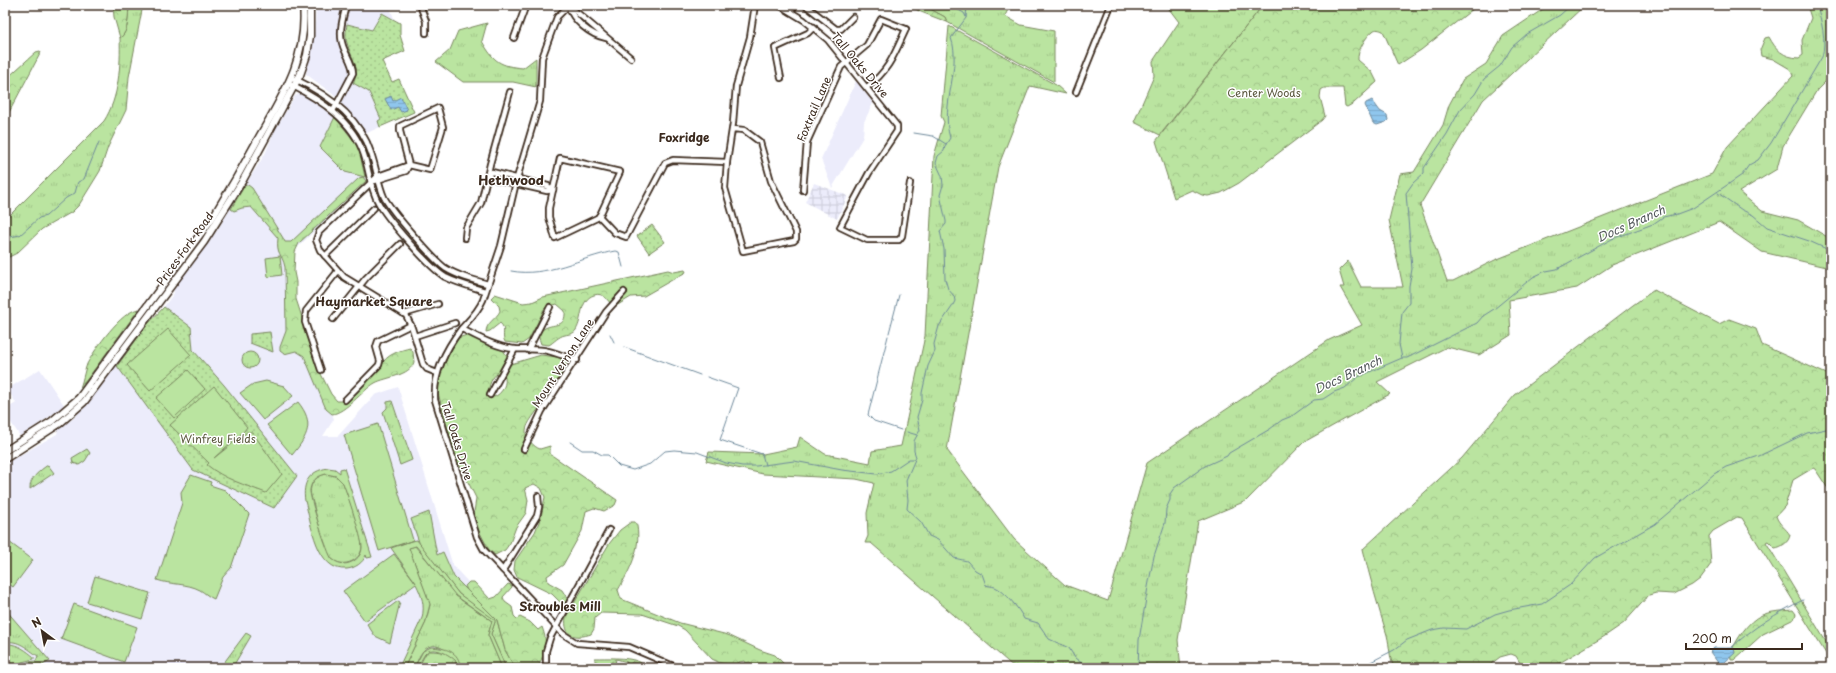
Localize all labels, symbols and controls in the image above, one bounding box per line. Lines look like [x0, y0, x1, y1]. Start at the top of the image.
street label: Tall Oaks Drive [828, 28, 893, 101]
street label: Foxtrail Lane [792, 73, 835, 144]
park label: Center Woods [1227, 84, 1301, 101]
district label: Foxridge [658, 128, 710, 146]
district label: Hethwood [478, 170, 544, 189]
water label: Docs Branch [1594, 200, 1668, 246]
street label: Prices Fork Road [152, 208, 217, 289]
district label: Haymarket Square [316, 292, 433, 310]
street label: Mount Vernon Lane [527, 315, 598, 411]
water label: Docs Branch [1311, 350, 1385, 398]
street label: Tall Oaks Drive [437, 400, 478, 482]
park label: Winfrey Fields [180, 430, 256, 447]
district label: Stroubles Mill [519, 597, 601, 615]
north arrow [22, 611, 62, 651]
text: N [28, 612, 45, 632]
scale bar [1686, 625, 1802, 651]
text: 200 m [1692, 629, 1732, 647]

